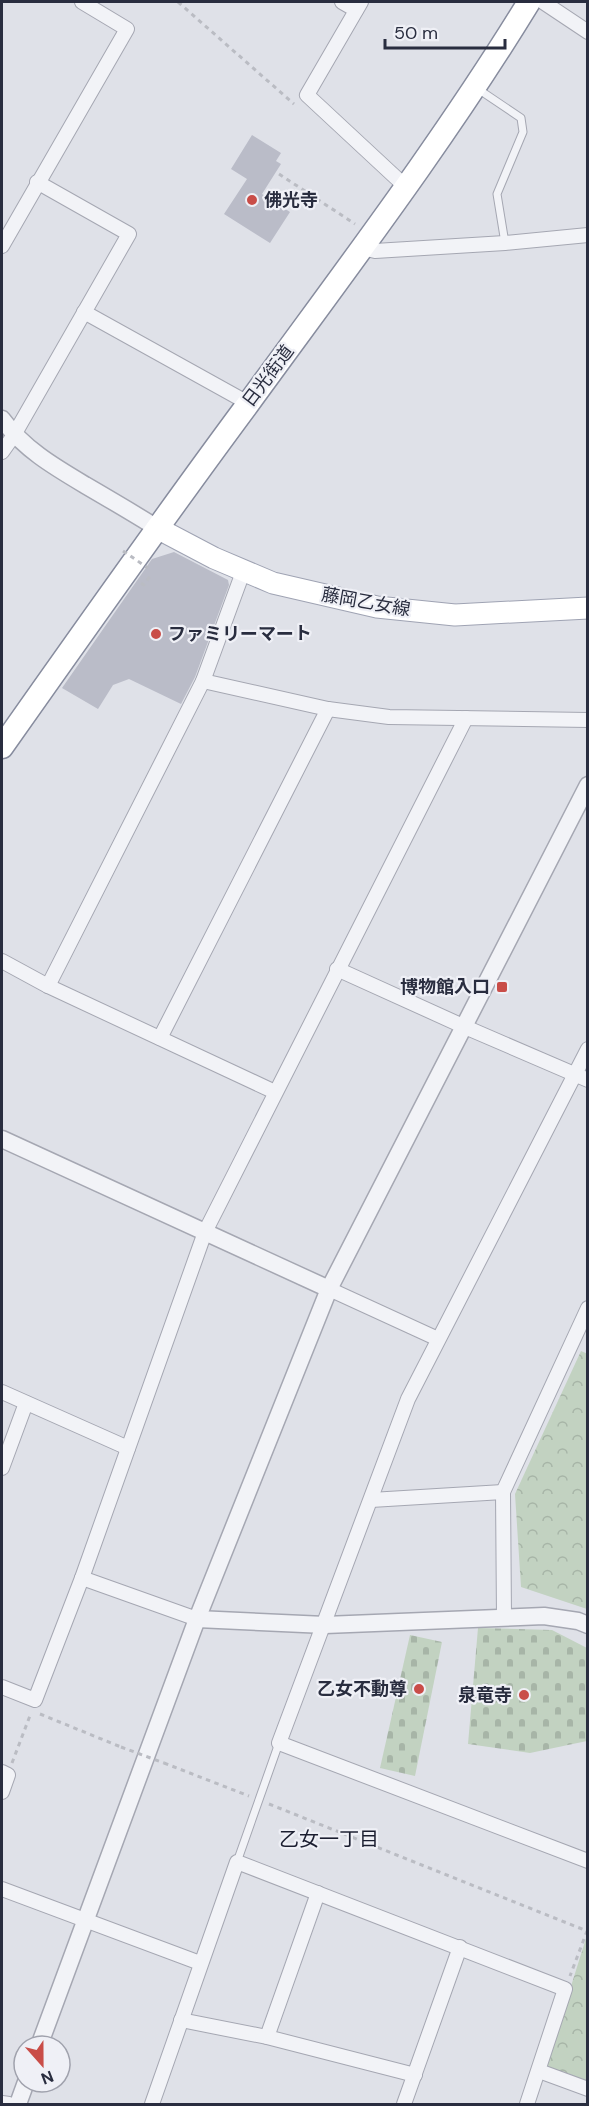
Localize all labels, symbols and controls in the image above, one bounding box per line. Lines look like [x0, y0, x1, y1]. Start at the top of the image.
scale bar [385, 12, 505, 50]
text: 50 m [394, 21, 438, 45]
place label: 佛光寺 [264, 188, 318, 212]
marker: 佛光寺 [245, 193, 259, 207]
street label: 日光街道 [237, 340, 299, 412]
street label: 藤岡乙女線 [320, 582, 412, 622]
place label: ファミリーマート [168, 622, 312, 646]
marker: ファミリーマート [149, 627, 163, 641]
place label: 博物館入口 [400, 975, 490, 999]
marker: 博物館入口 [495, 980, 509, 994]
place label: 乙女不動尊 [317, 1677, 407, 1701]
marker: 乙女不動尊 [412, 1682, 426, 1696]
place label: 泉竜寺 [458, 1683, 512, 1707]
marker: 泉竜寺 [517, 1688, 531, 1702]
district label: 乙女一丁目 [279, 1826, 379, 1852]
north arrow [12, 2034, 72, 2094]
text: N [38, 2066, 56, 2089]

